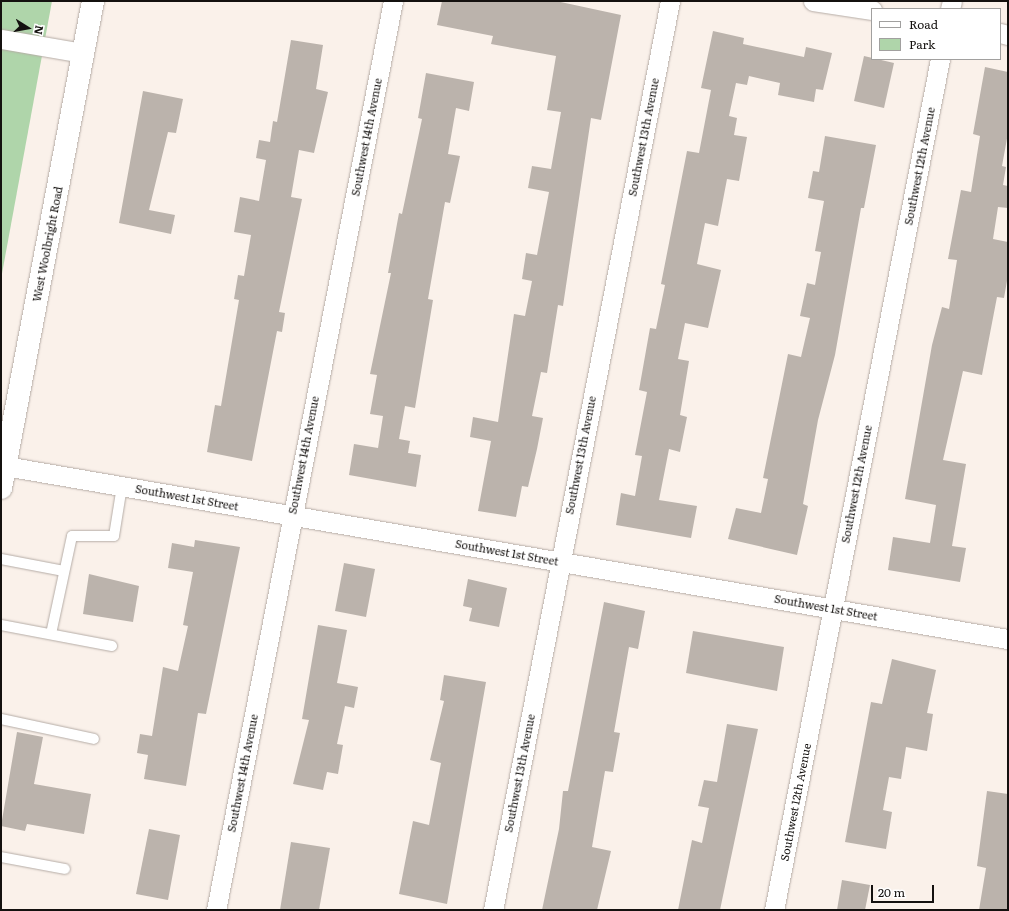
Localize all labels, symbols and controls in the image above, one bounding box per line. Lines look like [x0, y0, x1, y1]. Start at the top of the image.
north arrow [8, 8, 48, 48]
legend [871, 8, 1001, 60]
text: Road [909, 15, 938, 33]
text: N [31, 24, 49, 36]
text: Park [909, 35, 935, 53]
street label: Southwest 14th Avenue [348, 77, 384, 197]
street label: Southwest 13th Avenue [625, 77, 661, 197]
street label: Southwest 12th Avenue [901, 106, 937, 226]
street label: West Woolbright Road [29, 185, 65, 303]
street label: Southwest 14th Avenue [285, 395, 321, 515]
street label: Southwest 13th Avenue [562, 395, 598, 515]
street label: Southwest 12th Avenue [838, 424, 874, 544]
street label: Southwest 1st Street [134, 481, 240, 513]
street label: Southwest 1st Street [454, 536, 560, 568]
street label: Southwest 1st Street [773, 591, 879, 623]
street label: Southwest 14th Avenue [224, 713, 260, 833]
street label: Southwest 13th Avenue [501, 713, 537, 833]
street label: Southwest 12th Avenue [777, 742, 813, 862]
scale bar [873, 877, 936, 903]
text: 20 m [878, 883, 905, 901]

